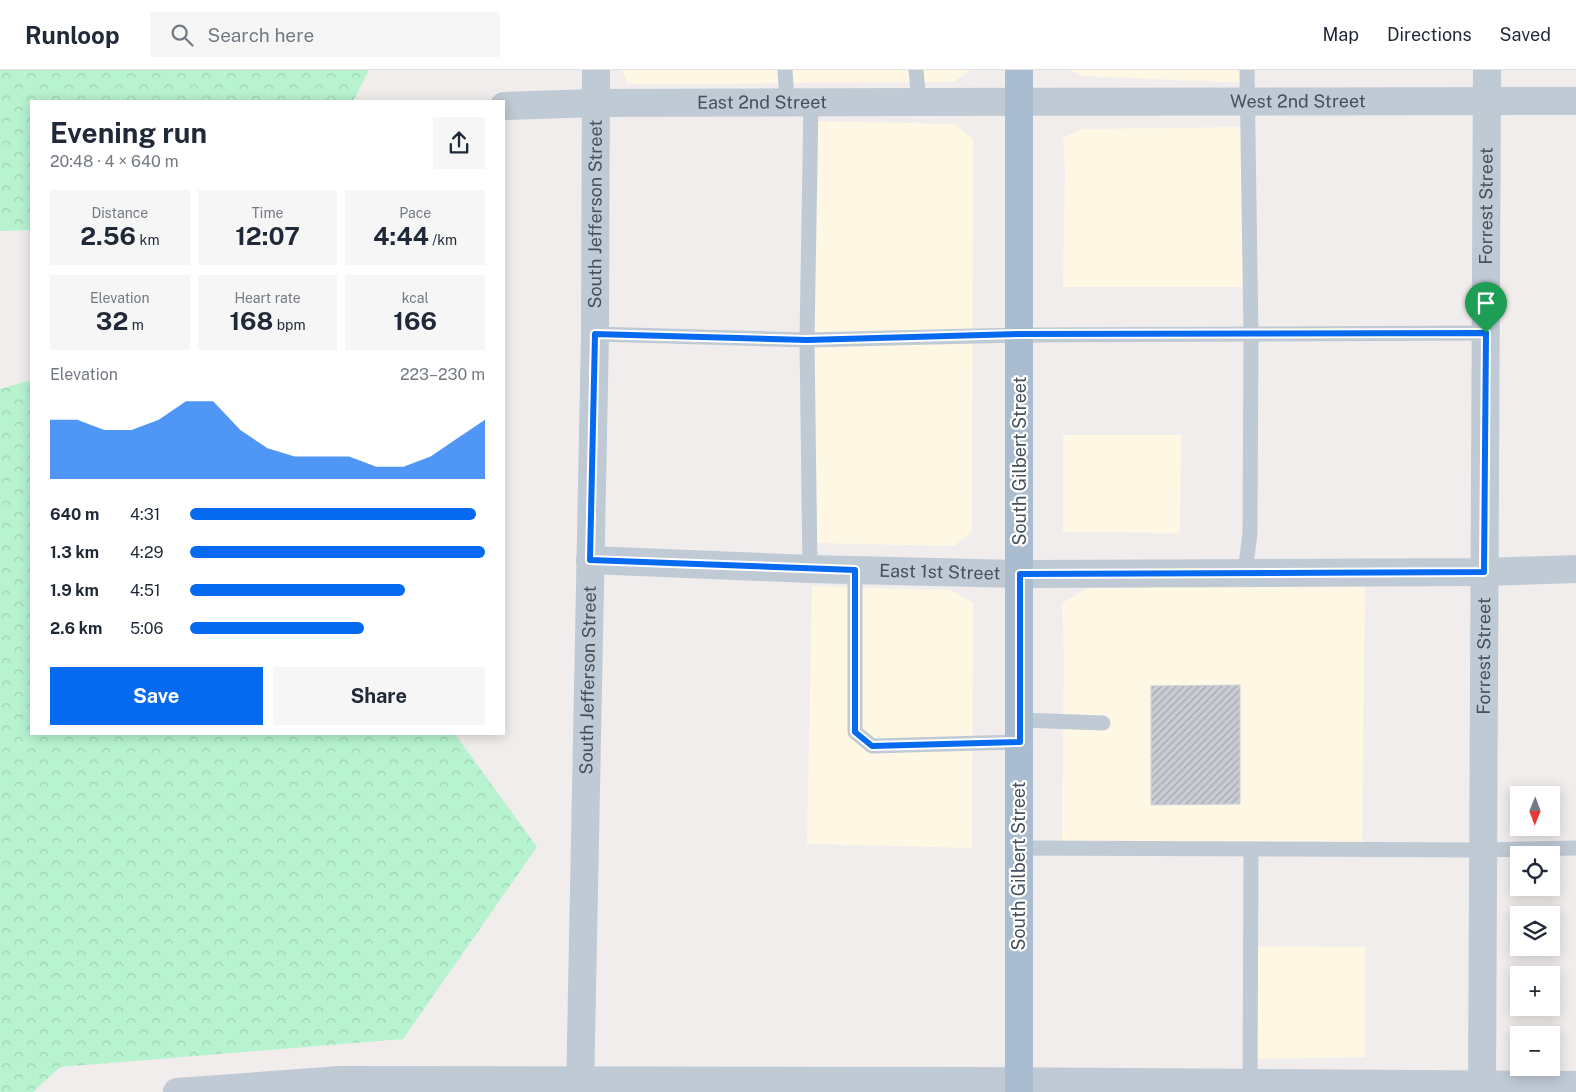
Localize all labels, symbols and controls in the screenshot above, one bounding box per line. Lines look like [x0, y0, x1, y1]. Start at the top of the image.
search box [150, 12, 500, 57]
text: Runloop [25, 21, 120, 49]
icon: search [168, 21, 196, 49]
text: Search here [208, 24, 314, 46]
text: Map [1322, 24, 1359, 45]
text: Directions [1387, 24, 1472, 45]
text: Saved [1500, 24, 1551, 45]
street label: West 2nd Street [1230, 90, 1366, 112]
street label: East 2nd Street [697, 91, 827, 113]
text: Evening run [50, 116, 207, 149]
button: share [433, 117, 485, 169]
street label: South Jefferson Street [584, 120, 606, 309]
street label: Forrest Street [1475, 147, 1497, 265]
text: 20:48 · 4 × 640 m [50, 152, 179, 171]
text: Distance [91, 205, 148, 221]
text: Time [252, 205, 283, 221]
text: Pace [399, 205, 431, 221]
text: 2.56 [80, 221, 136, 251]
text: 12:07 [235, 221, 300, 251]
text: 4:44 [373, 221, 429, 251]
text: km [136, 232, 160, 248]
text: /km [429, 232, 457, 248]
pin [1465, 282, 1507, 333]
icon: arrive [1472, 289, 1500, 317]
text: Elevation [90, 290, 150, 306]
text: Heart rate [234, 290, 301, 306]
text: kcal [402, 290, 429, 306]
text: 32 [96, 306, 128, 336]
text: 168 [229, 306, 273, 336]
text: 166 [393, 306, 437, 336]
text: m [128, 317, 144, 333]
text: bpm [273, 317, 306, 333]
text: Elevation [50, 365, 118, 384]
text: 223–230 m [400, 365, 485, 384]
street label: South Gilbert Street [1009, 376, 1030, 546]
text: 640 m [50, 505, 99, 524]
text: 4:31 [130, 505, 160, 524]
text: 1.3 km [50, 543, 99, 562]
text: 4:29 [130, 543, 164, 562]
street label: East 1st Street [879, 560, 1001, 584]
text: 1.9 km [50, 581, 99, 600]
text: 4:51 [130, 581, 160, 600]
street label: South Jefferson Street [575, 585, 600, 775]
street label: Forrest Street [1473, 597, 1494, 715]
text: 2.6 km [50, 619, 102, 638]
text: 5:06 [130, 619, 164, 638]
button: Save [50, 667, 263, 725]
button: Share [273, 667, 485, 725]
street label: South Gilbert Street [1008, 781, 1029, 951]
north arrow [1510, 786, 1560, 836]
map controls [1510, 786, 1560, 1076]
button: locate [1510, 846, 1560, 896]
button: layers [1510, 906, 1560, 956]
button: + [1510, 966, 1560, 1016]
button: − [1510, 1026, 1560, 1076]

